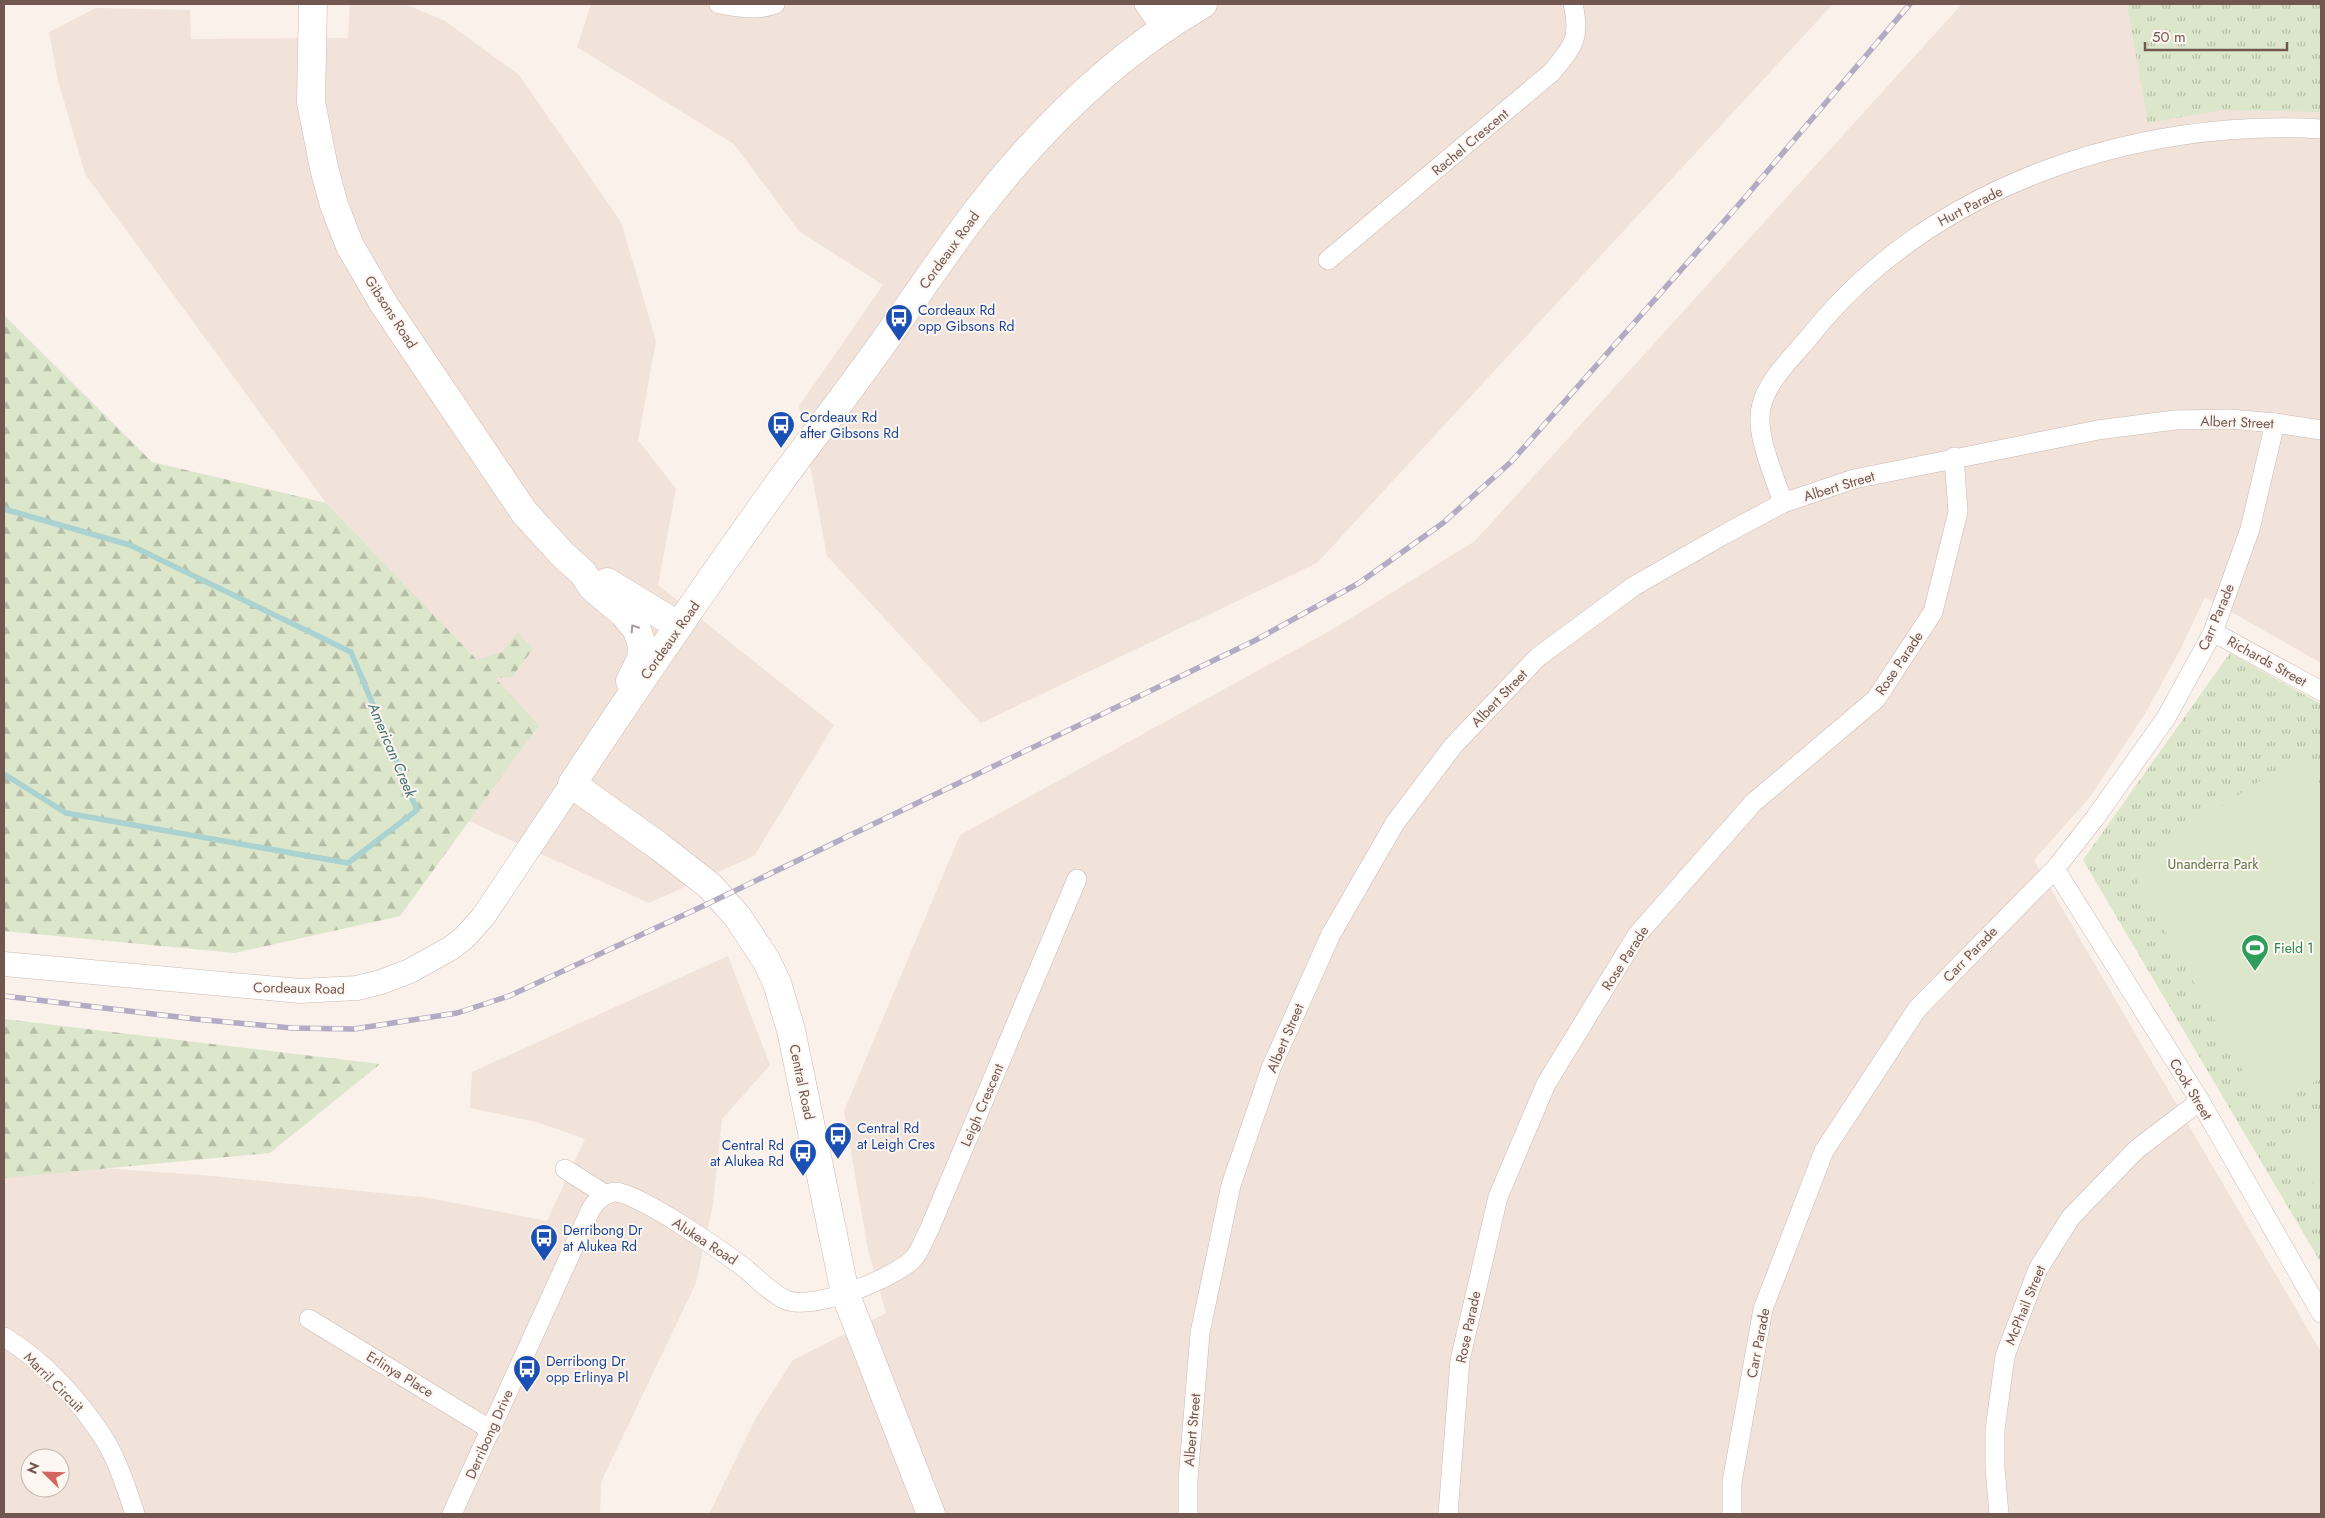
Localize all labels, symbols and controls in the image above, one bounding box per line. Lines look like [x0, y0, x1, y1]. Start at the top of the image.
scale bar [2145, 20, 2288, 52]
text: 50 m [2152, 26, 2186, 48]
street label: Rachel Crescent [1427, 103, 1513, 180]
street label: Hurt Parade [1934, 181, 2006, 231]
street label: Cordeaux Road [914, 207, 984, 293]
street label: Gibsons Road [360, 272, 422, 352]
place label: Cordeaux Rd opp Gibsons Rd [918, 300, 1015, 336]
bus stop icon: Cordeaux Rd opp Gibsons Rd [884, 303, 914, 342]
place label: Cordeaux Rd after Gibsons Rd [800, 407, 899, 443]
bus stop icon: Cordeaux Rd after Gibsons Rd [766, 410, 796, 449]
street label: Albert Street [2200, 411, 2275, 433]
street label: Albert Street [1801, 466, 1878, 506]
street label: Carr Parade [2193, 580, 2239, 654]
street label: Cordeaux Road [636, 597, 704, 683]
one-way arrow [631, 625, 641, 634]
street label: Rose Parade [1870, 627, 1928, 699]
street label: Richards Street [2224, 631, 2311, 691]
street label: Albert Street [1466, 664, 1532, 731]
water label: American Creek [362, 698, 422, 801]
park label: Unanderra Park [2168, 854, 2259, 874]
street label: Rose Parade [1597, 922, 1653, 994]
street label: Carr Parade [1938, 922, 2002, 986]
sports icon: Field 1 [2240, 933, 2270, 972]
place label: Field 1 [2274, 938, 2314, 958]
street label: Cordeaux Road [253, 977, 345, 999]
street label: Albert Street [1261, 1000, 1309, 1076]
street label: Central Road [784, 1042, 820, 1122]
street label: Cook Street [2165, 1054, 2218, 1124]
street label: Leigh Crescent [956, 1060, 1009, 1150]
place label: Central Rd at Leigh Cres [857, 1118, 935, 1154]
bus stop icon: Central Rd at Leigh Cres [823, 1121, 853, 1160]
place label: Central Rd at Alukea Rd [710, 1135, 784, 1171]
bus stop icon: Central Rd at Alukea Rd [788, 1138, 818, 1177]
street label: Alukea Road [668, 1212, 742, 1270]
place label: Derribong Dr at Alukea Rd [563, 1220, 643, 1256]
bus stop icon: Derribong Dr at Alukea Rd [529, 1223, 559, 1262]
street label: McPhail Street [2000, 1262, 2050, 1348]
street label: Rose Parade [1451, 1289, 1485, 1365]
street label: Carr Parade [1741, 1306, 1775, 1380]
street label: Erlinya Place [363, 1346, 437, 1402]
street label: Marril Circuit [19, 1347, 89, 1417]
place label: Derribong Dr opp Erlinya Pl [546, 1351, 628, 1387]
bus stop icon: Derribong Dr opp Erlinya Pl [512, 1354, 542, 1393]
street label: Derribong Drive [460, 1386, 518, 1482]
street label: Albert Street [1179, 1392, 1205, 1467]
north arrow [20, 1448, 70, 1498]
text: N [22, 1459, 44, 1477]

